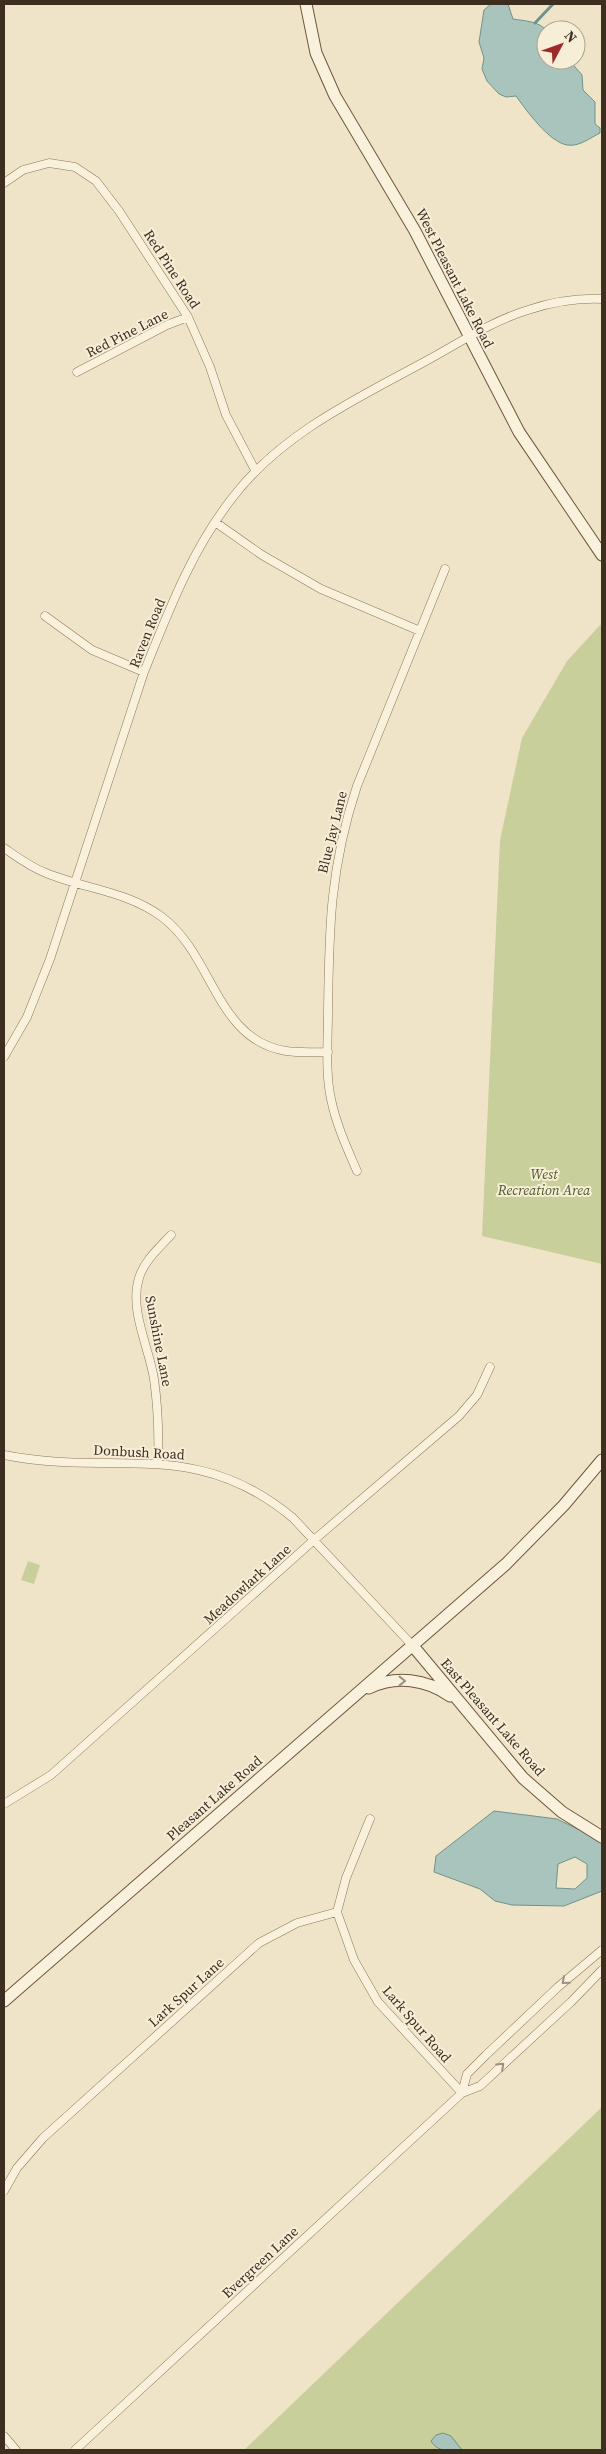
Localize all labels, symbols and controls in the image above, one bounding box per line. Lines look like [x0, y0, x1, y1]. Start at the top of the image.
north arrow [536, 20, 586, 70]
text: N [560, 26, 582, 47]
street label: West Pleasant Lake Road [411, 205, 499, 351]
street label: Red Pine Road [139, 226, 205, 312]
street label: Red Pine Lane [82, 304, 172, 362]
street label: Raven Road [124, 595, 170, 671]
street label: Blue Jay Lane [312, 789, 352, 875]
park label: West Recreation Area [497, 1164, 591, 1200]
street label: Sunshine Lane [140, 1294, 178, 1388]
street label: Donbush Road [93, 1440, 185, 1464]
street label: Meadowlark Lane [199, 1539, 295, 1629]
street label: East Pleasant Lake Road [436, 1654, 550, 1780]
one-way arrow [398, 1675, 406, 1686]
street label: Pleasant Lake Road [162, 1751, 266, 1845]
street label: Lark Spur Lane [144, 1953, 228, 2031]
one-way arrow [561, 1976, 570, 1985]
street label: Lark Spur Road [378, 1981, 456, 2067]
one-way arrow [496, 2063, 505, 2072]
street label: Evergreen Lane [217, 2221, 303, 2303]

